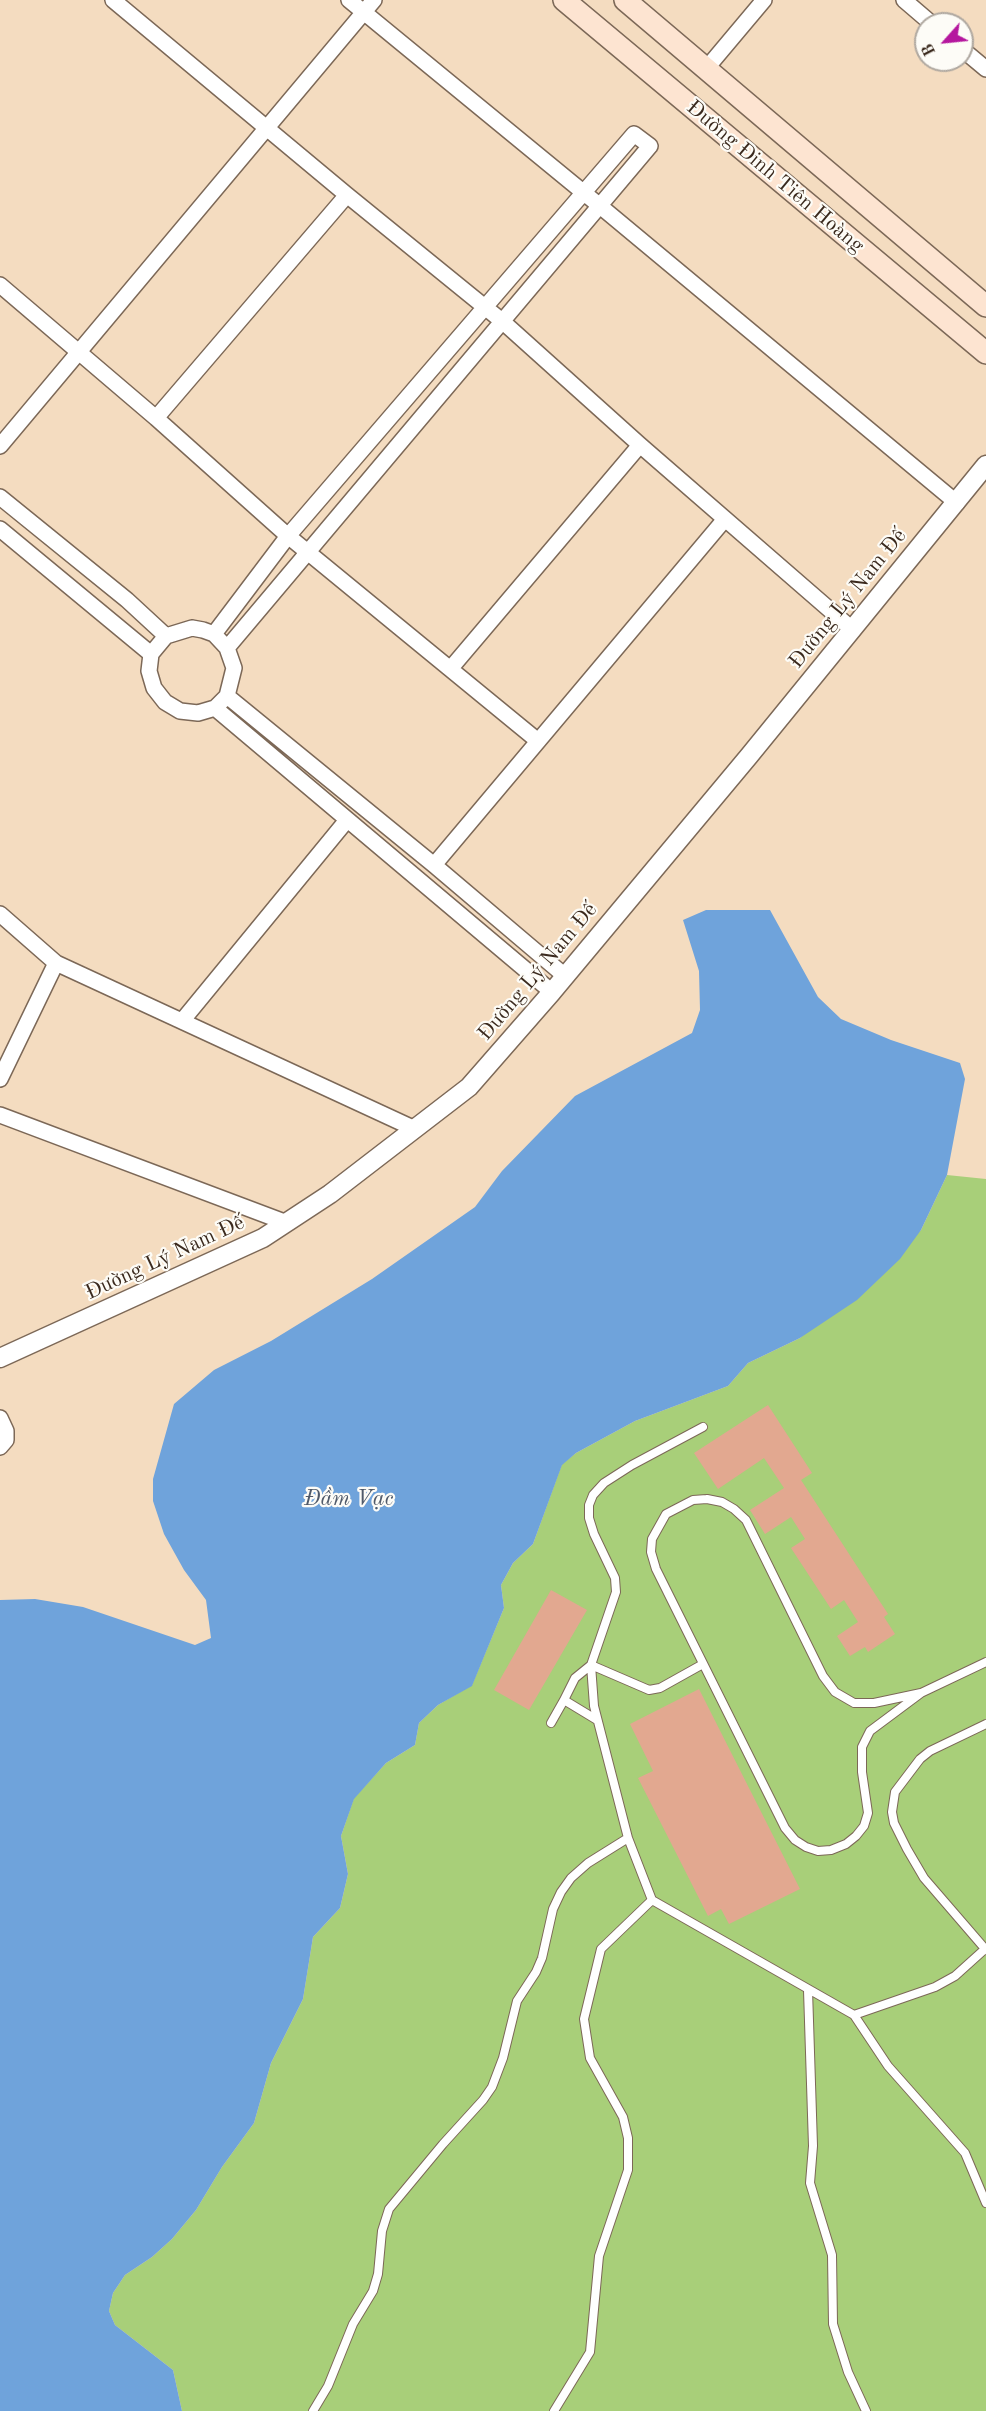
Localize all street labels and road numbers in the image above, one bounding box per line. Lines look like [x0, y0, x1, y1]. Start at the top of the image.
street label: Đường Đinh Tiên Hoàng [681, 95, 869, 259]
street label: Đường Lý Nam Đế [784, 524, 912, 674]
street label: Đường Lý Nam Đế [473, 898, 603, 1046]
street label: Đường Lý Nam Đế [82, 1210, 248, 1306]

